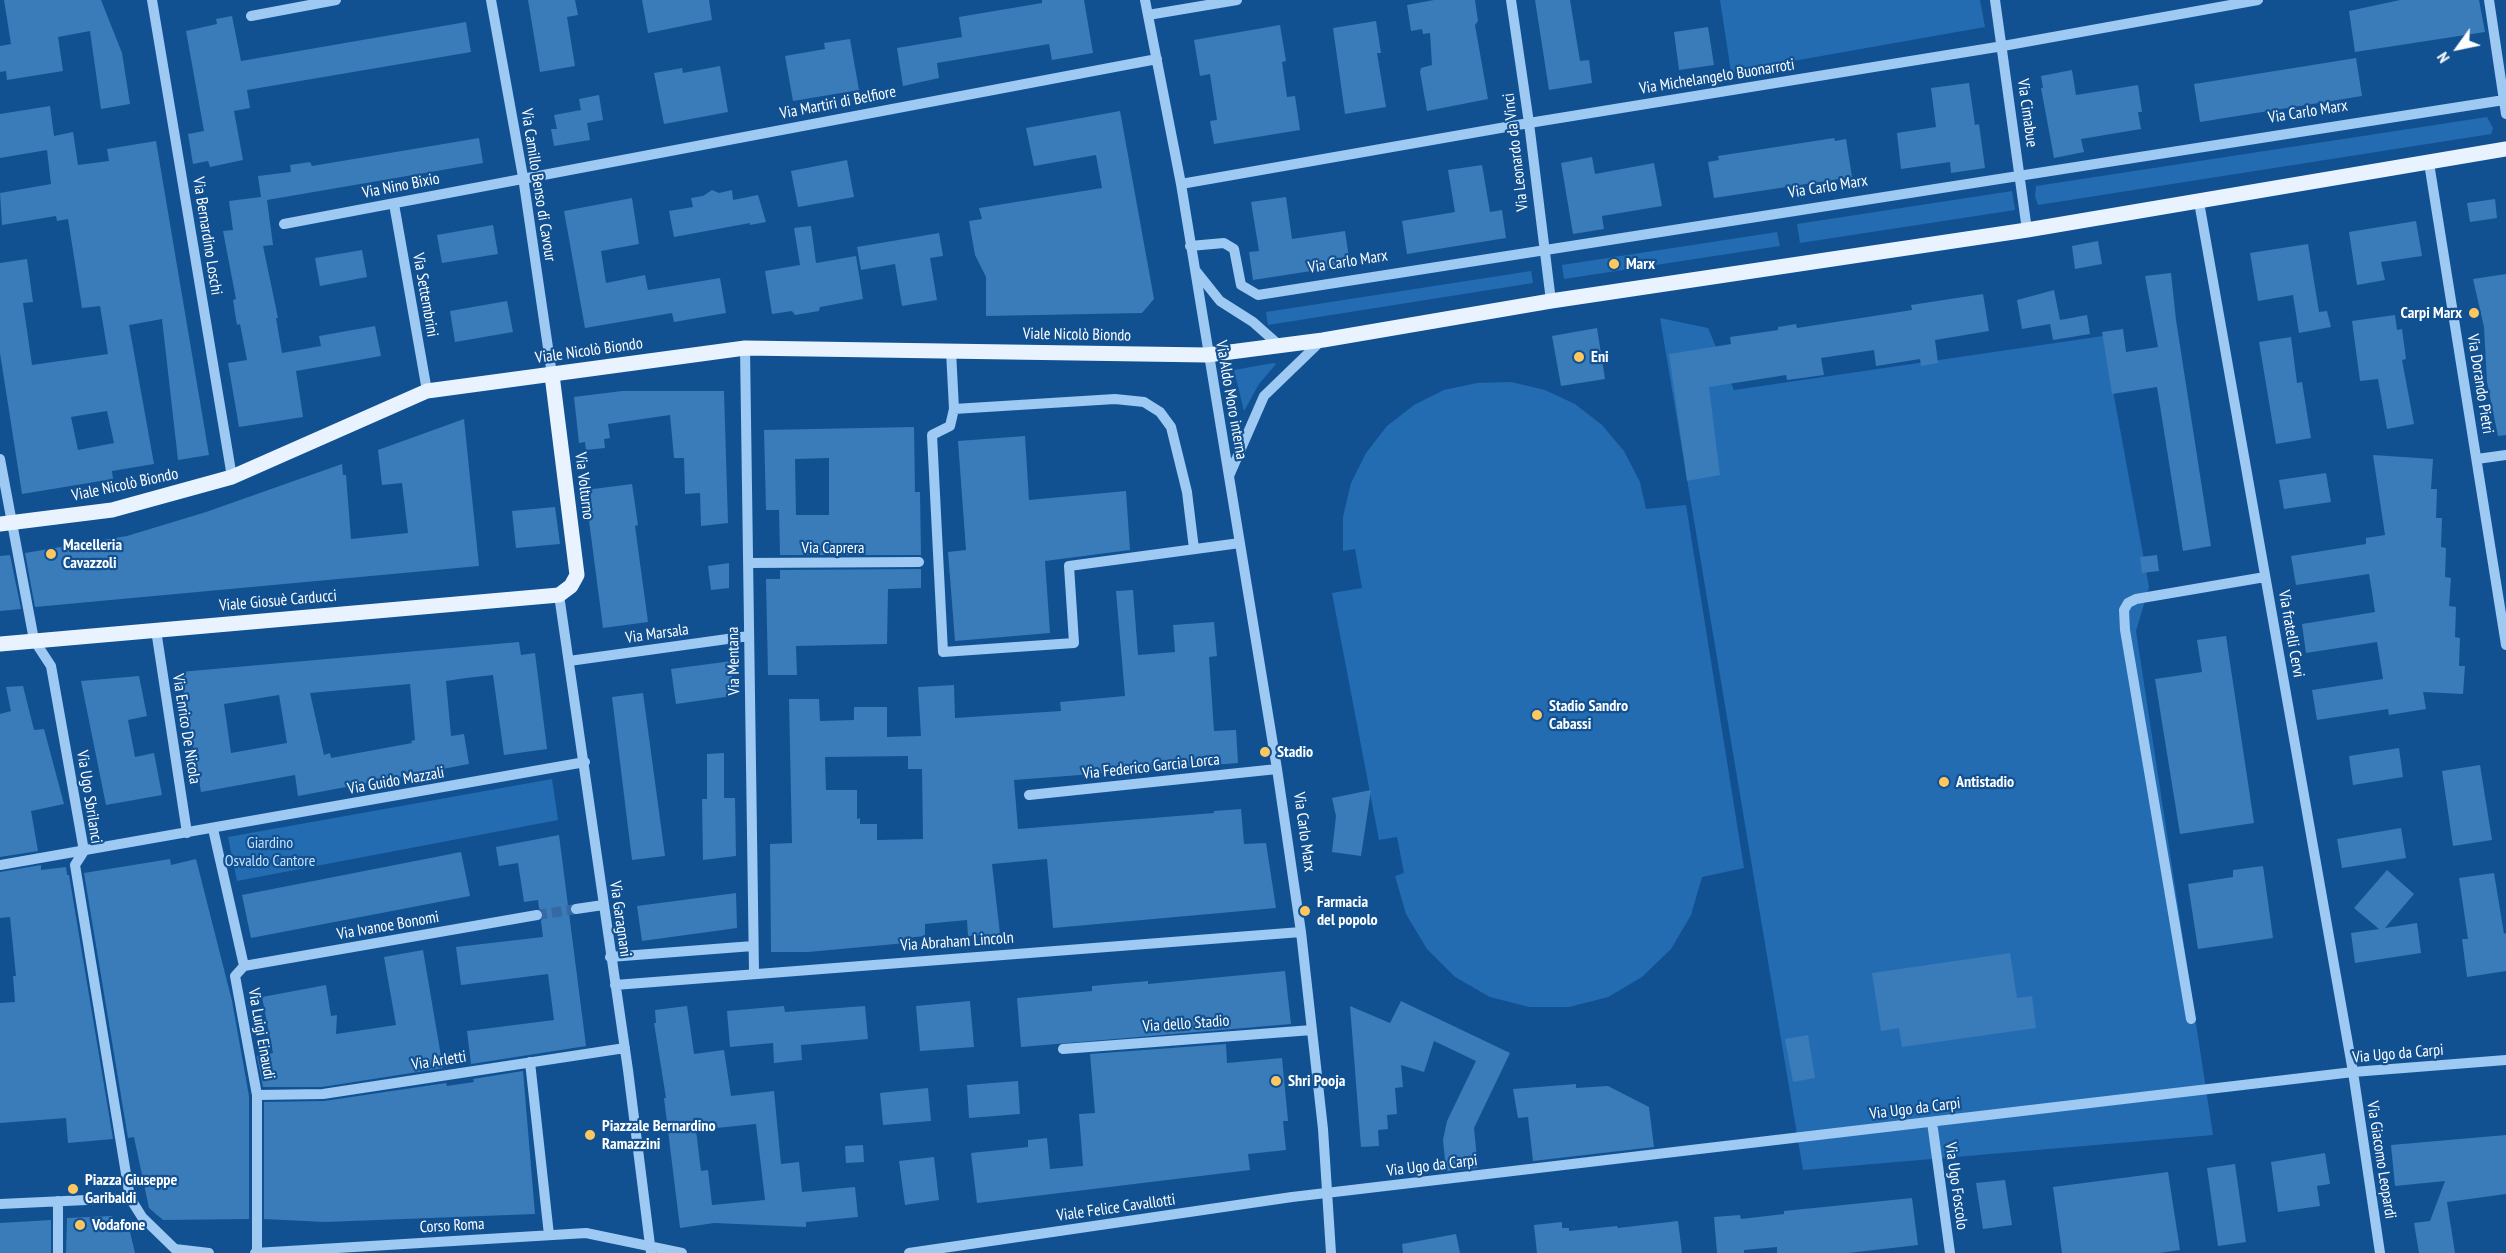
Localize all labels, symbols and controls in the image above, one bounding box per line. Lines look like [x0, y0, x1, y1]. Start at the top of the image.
north arrow [2428, 18, 2488, 78]
text: N [2432, 49, 2454, 67]
street label: Via Michelangelo Buonarroti [1638, 55, 1796, 99]
street label: Via Cimabue [2013, 78, 2041, 148]
street label: Via Martiri di Belfiore [778, 82, 898, 124]
street label: Via Leonardo da Vinci [1499, 92, 1533, 212]
street label: Via Carlo Marx [2267, 96, 2349, 128]
street label: Via Camillo Benso di Cavour [516, 107, 560, 263]
street label: Via Nino Bixio [361, 169, 441, 203]
street label: Via Carlo Marx [1787, 171, 1869, 203]
street label: Via Bernardino Loschi [188, 176, 226, 296]
street label: Via Carlo Marx [1307, 246, 1389, 278]
street label: Via Settembrini [408, 251, 442, 339]
place label: Marx [1626, 254, 1655, 274]
marker: Marx [1607, 257, 1621, 271]
place label: Carpi Marx [2401, 303, 2462, 323]
marker: Carpi Marx [2467, 306, 2481, 320]
street label: Viale Nicolò Biondo [1023, 324, 1131, 346]
street label: Via Dorando Pietri [2463, 333, 2497, 435]
street label: Viale Nicolò Biondo [534, 334, 644, 368]
street label: Via Aldo Moro interna [1211, 339, 1251, 461]
place label: Eni [1591, 347, 1609, 367]
marker: Eni [1572, 350, 1586, 364]
street label: Via Volturno [570, 451, 598, 521]
street label: Viale Nicolò Biondo [70, 464, 180, 506]
place label: Macelleria Cavazzoli [63, 535, 122, 573]
street label: Via Caprera [802, 538, 864, 558]
marker: Macelleria Cavazzoli [44, 547, 58, 561]
street label: Viale Giosuè Carducci [218, 586, 338, 616]
street label: Via fratelli Cervi [2274, 589, 2308, 679]
street label: Via Marsala [624, 620, 690, 648]
street label: Via Mentana [724, 626, 744, 696]
street label: Via Enrico De Nicola [168, 673, 204, 785]
place label: Stadio Sandro Cabassi [1549, 696, 1628, 734]
marker: Stadio Sandro Cabassi [1530, 708, 1544, 722]
place label: Stadio [1277, 742, 1313, 762]
marker: Stadio [1258, 745, 1272, 759]
street label: Via Ugo Sbrilanci [72, 749, 106, 845]
street label: Via Federico Garcia Lorca [1081, 750, 1221, 784]
street label: Via Guido Mazzali [346, 763, 446, 799]
place label: Antistadio [1956, 772, 2014, 792]
marker: Antistadio [1937, 775, 1951, 789]
street label: Via Carlo Marx [1289, 791, 1319, 873]
park label: Giardino Osvaldo Cantore [225, 833, 315, 871]
street label: Via Garagnani [605, 880, 635, 958]
place label: Farmacia del popolo [1317, 892, 1378, 930]
marker: Farmacia del popolo [1298, 904, 1312, 918]
street label: Via Ivanoe Bonomi [336, 908, 440, 944]
street label: Via Abraham Lincoln [900, 928, 1014, 956]
street label: Via Luigi Einaudi [244, 987, 278, 1081]
street label: Via dello Stadio [1142, 1011, 1230, 1037]
street label: Via Ugo da Carpi [2352, 1040, 2444, 1068]
street label: Via Arletti [410, 1047, 468, 1075]
place label: Shri Pooja [1288, 1071, 1345, 1091]
marker: Shri Pooja [1269, 1074, 1283, 1088]
street label: Via Ugo da Carpi [1869, 1094, 1961, 1124]
street label: Via Giacomo Leopardi [2362, 1100, 2400, 1220]
place label: Piazzale Bernardino Ramazzini [602, 1116, 716, 1154]
marker: Piazzale Bernardino Ramazzini [583, 1128, 597, 1142]
street label: Via Ugo Foscolo [1940, 1141, 1972, 1231]
street label: Via Ugo da Carpi [1386, 1151, 1478, 1181]
place label: Piazza Giuseppe Garibaldi [85, 1170, 177, 1208]
marker: Piazza Giuseppe Garibaldi [66, 1182, 80, 1196]
street label: Viale Felice Cavallotti [1055, 1190, 1177, 1226]
place label: Vodafone [92, 1215, 145, 1235]
street label: Corso Roma [419, 1215, 485, 1237]
marker: Vodafone [73, 1218, 87, 1232]

